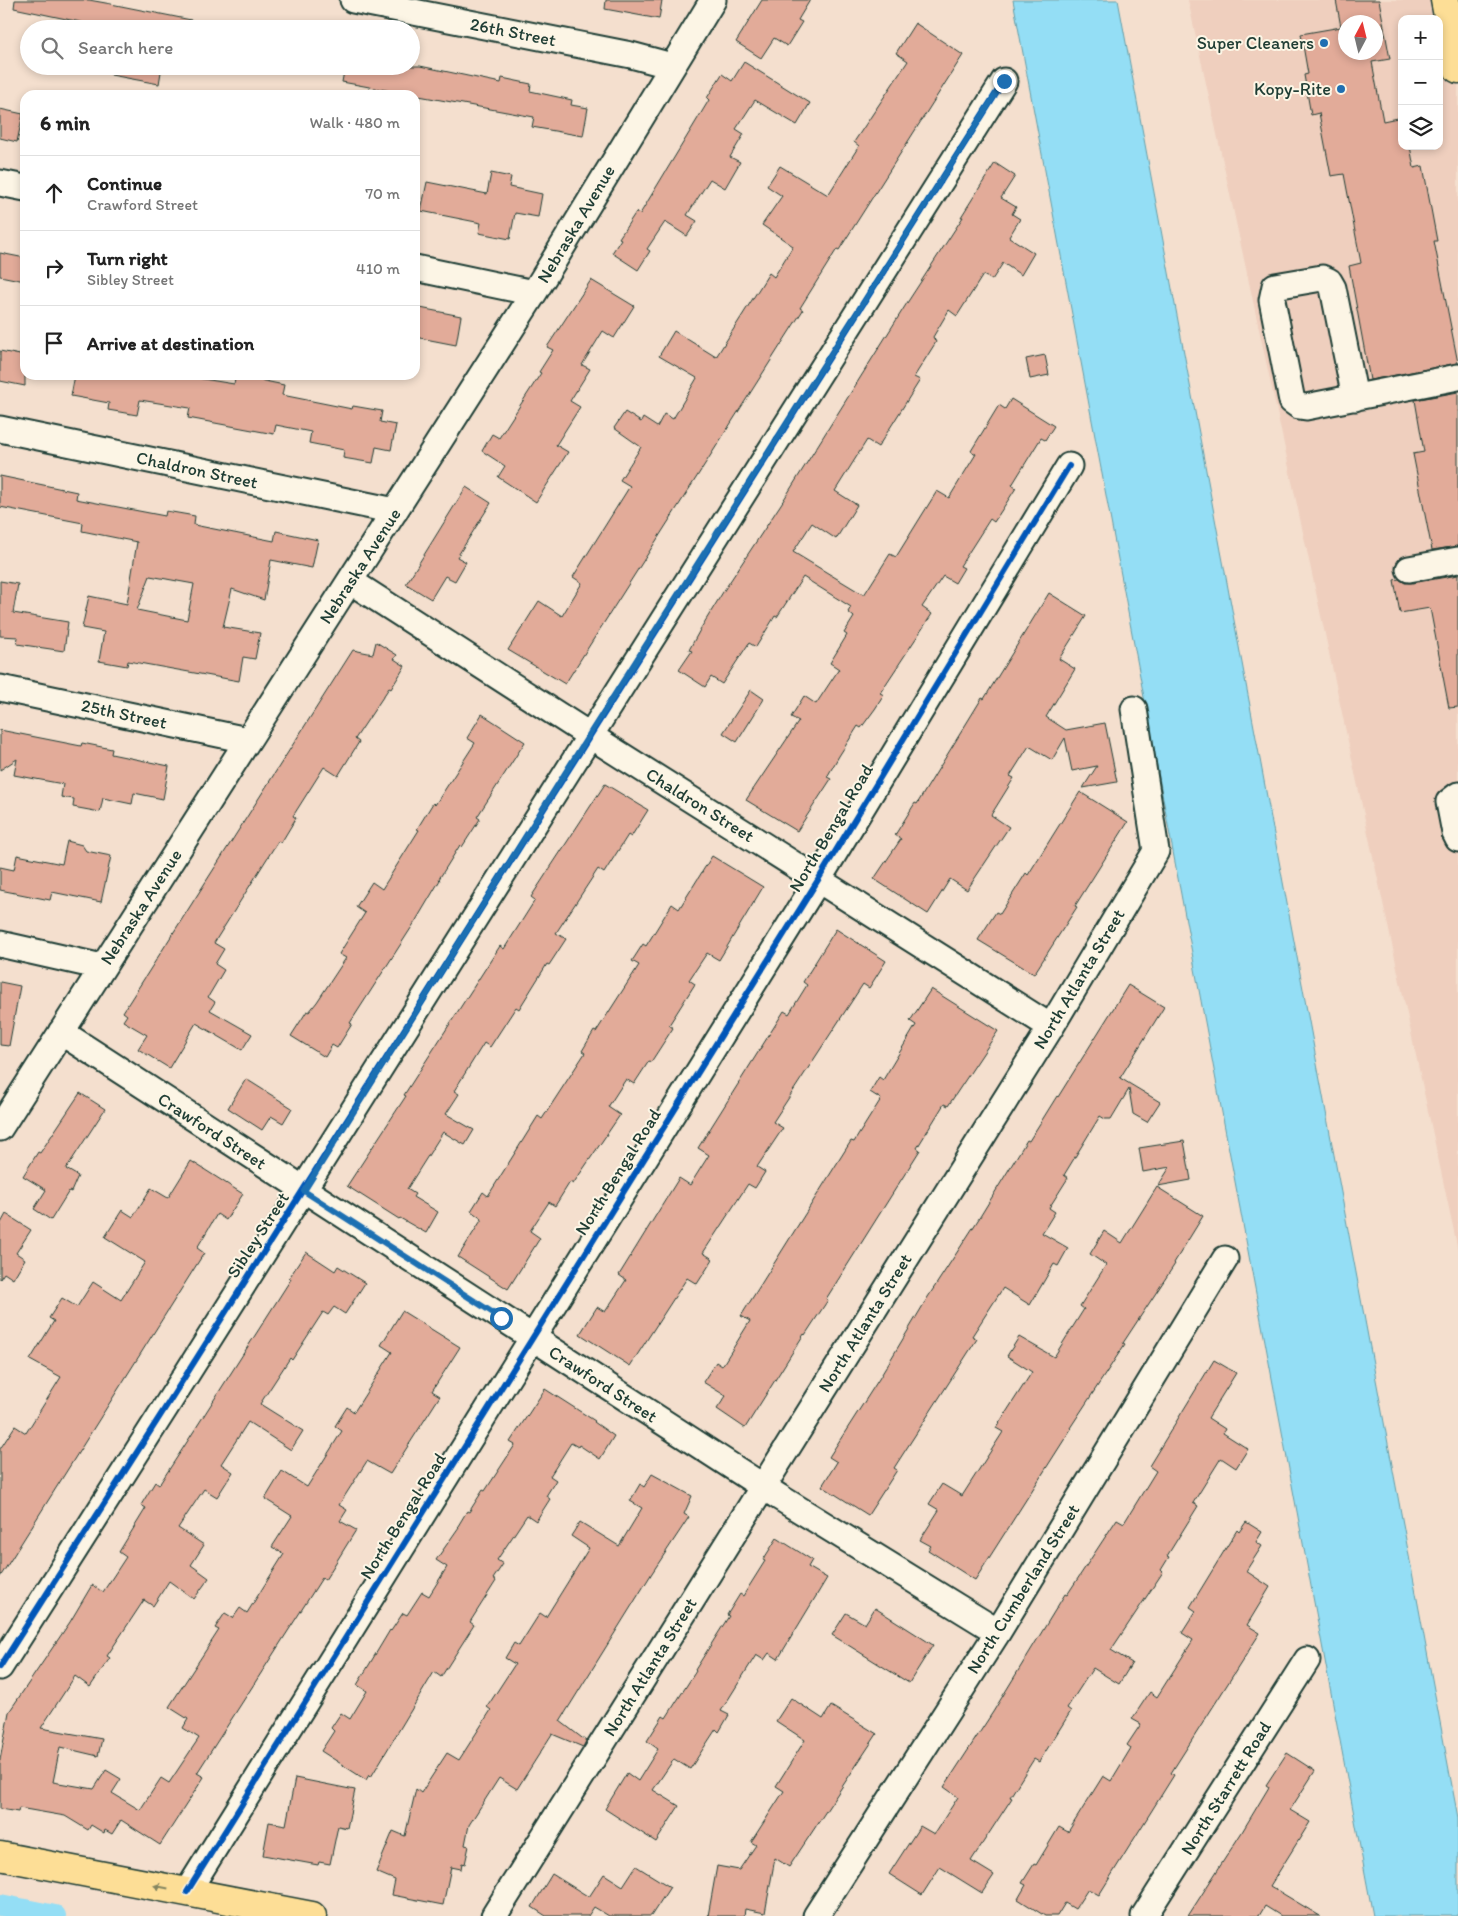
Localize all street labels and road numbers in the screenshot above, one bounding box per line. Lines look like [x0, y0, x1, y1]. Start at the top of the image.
street label: 26th Street [468, 13, 558, 51]
street label: Nebraska Avenue [532, 161, 620, 287]
street label: Chaldron Street [134, 446, 260, 494]
street label: Nebraska Avenue [314, 504, 406, 628]
street label: 25th Street [79, 694, 169, 734]
street label: North Bengal Road [784, 760, 878, 896]
street label: Chaldron Street [642, 763, 758, 847]
street label: Nebraska Avenue [95, 845, 187, 969]
street label: North Atlanta Street [1028, 905, 1130, 1053]
street label: Crawford Street [154, 1088, 271, 1174]
street label: North Bengal Road [570, 1104, 666, 1239]
street label: Sibley Street [222, 1188, 294, 1282]
street label: North Atlanta Street [813, 1249, 917, 1396]
street label: Crawford Street [545, 1341, 662, 1427]
street label: North Bengal Road [355, 1448, 451, 1583]
street label: North Cumberland Street [962, 1500, 1084, 1678]
street label: North Atlanta Street [598, 1593, 702, 1740]
street label: North Starrett Road [1176, 1717, 1276, 1859]

